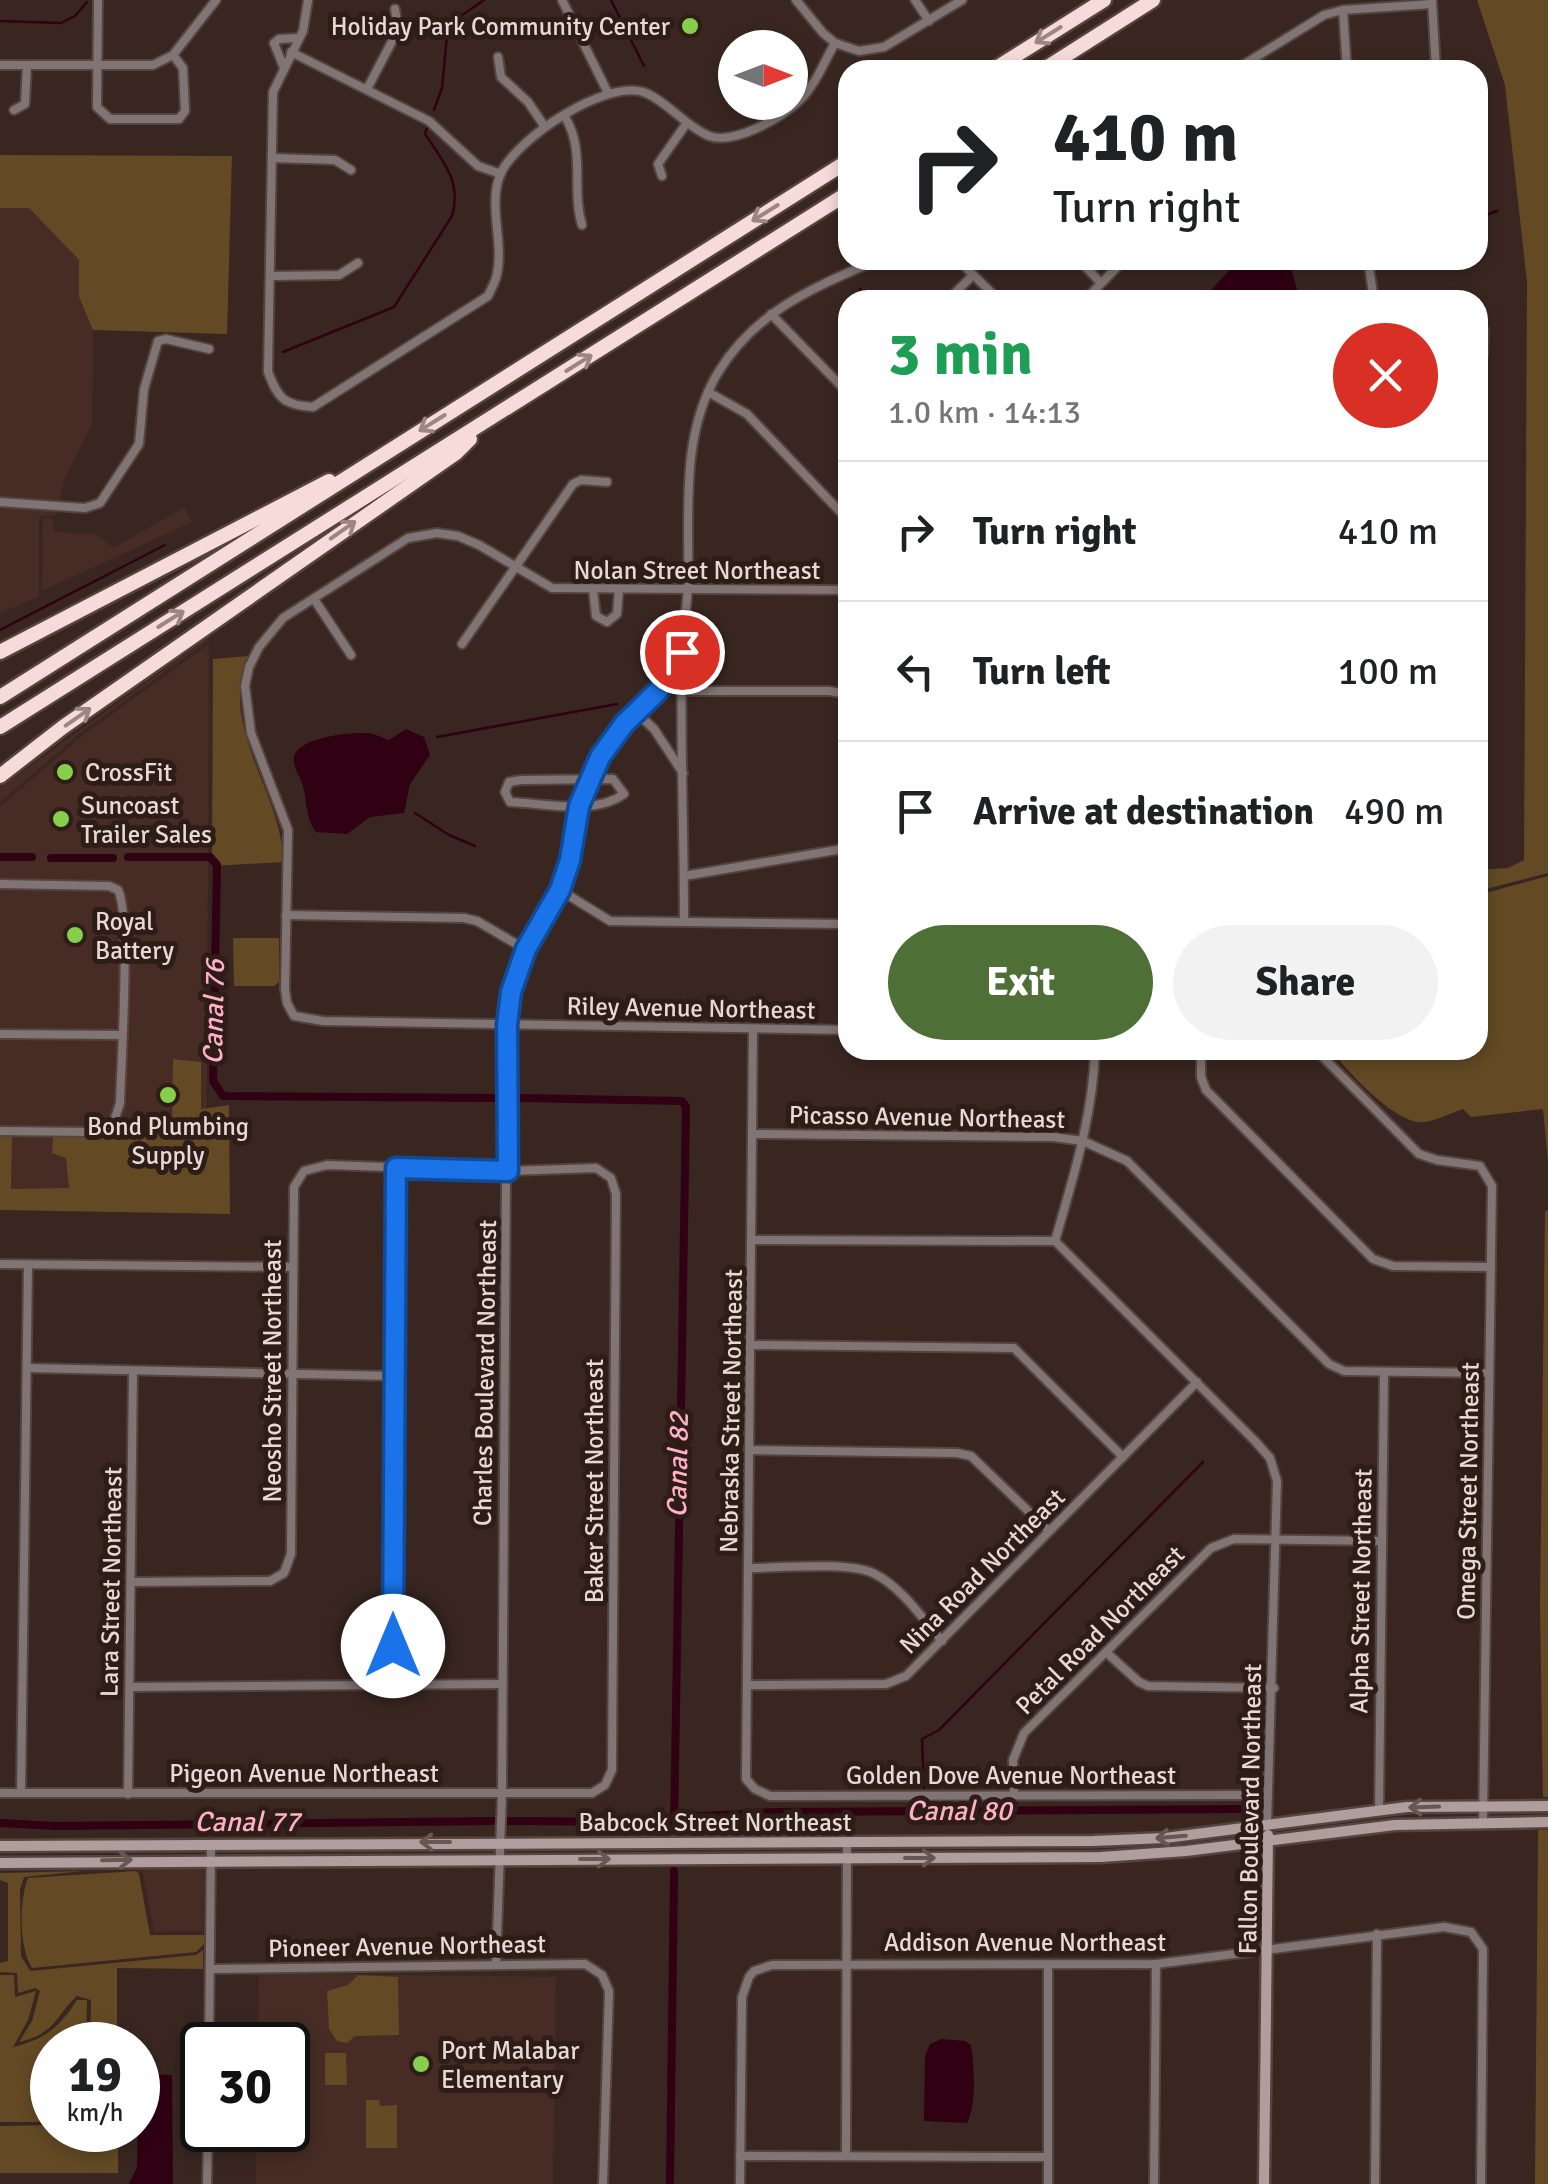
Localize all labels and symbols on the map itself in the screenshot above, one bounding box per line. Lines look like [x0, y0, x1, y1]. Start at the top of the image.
place label: Holiday Park Community Center [331, 11, 671, 42]
marker: Holiday Park Community Center [679, 15, 701, 37]
one-way arrow [1034, 25, 1063, 45]
north arrow [718, 30, 808, 120]
one-way arrow [751, 203, 780, 224]
one-way arrow [564, 353, 592, 373]
one-way arrow [418, 413, 446, 434]
one-way arrow [329, 520, 357, 541]
street label: Nolan Street Northeast [574, 555, 821, 586]
one-way arrow [156, 609, 185, 630]
pin [640, 610, 725, 695]
one-way arrow [63, 707, 91, 728]
place label: CrossFit [85, 757, 172, 788]
marker: CrossFit [54, 761, 76, 783]
place label: Suncoast Trailer Sales [81, 790, 212, 850]
marker: Suncoast Trailer Sales [50, 808, 72, 830]
place label: Royal Battery [95, 906, 174, 966]
marker: Royal Battery [64, 924, 86, 946]
water label: Canal 76 [196, 956, 232, 1065]
street label: Riley Avenue Northeast [566, 990, 816, 1026]
marker: Bond Plumbing Supply [157, 1084, 179, 1106]
street label: Picasso Avenue Northeast [789, 1099, 1066, 1135]
place label: Bond Plumbing Supply [87, 1111, 249, 1171]
street label: Charles Boulevard Northeast [467, 1219, 503, 1526]
street label: Neosho Street Northeast [257, 1239, 288, 1503]
street label: Nebraska Street Northeast [713, 1269, 749, 1553]
street label: Baker Street Northeast [579, 1358, 610, 1603]
street label: Omega Street Northeast [1450, 1362, 1486, 1620]
water label: Canal 82 [660, 1410, 696, 1518]
street label: Lara Street Northeast [93, 1466, 129, 1697]
street label: Alpha Street Northeast [1343, 1468, 1379, 1714]
street label: Nina Road Northeast [893, 1482, 1071, 1660]
street label: Petal Road Northeast [1009, 1539, 1191, 1721]
position arrow [341, 1594, 445, 1698]
street label: Fallon Boulevard Northeast [1232, 1663, 1268, 1955]
street label: Pigeon Avenue Northeast [169, 1758, 439, 1789]
street label: Golden Dove Avenue Northeast [846, 1760, 1176, 1791]
water label: Canal 80 [907, 1794, 1013, 1828]
one-way arrow [1408, 1797, 1440, 1816]
water label: Canal 77 [195, 1805, 302, 1839]
street label: Babcock Street Northeast [578, 1807, 852, 1838]
one-way arrow [1155, 1828, 1187, 1847]
one-way arrow [419, 1832, 452, 1852]
one-way arrow [904, 1848, 936, 1868]
one-way arrow [578, 1850, 611, 1868]
one-way arrow [100, 1851, 132, 1870]
street label: Addison Avenue Northeast [884, 1927, 1166, 1958]
street label: Pioneer Avenue Northeast [268, 1928, 546, 1964]
speed limit sign: 30 [180, 2022, 310, 2152]
place label: Port Malabar Elementary [441, 2035, 580, 2095]
marker: Port Malabar Elementary [410, 2053, 432, 2075]

